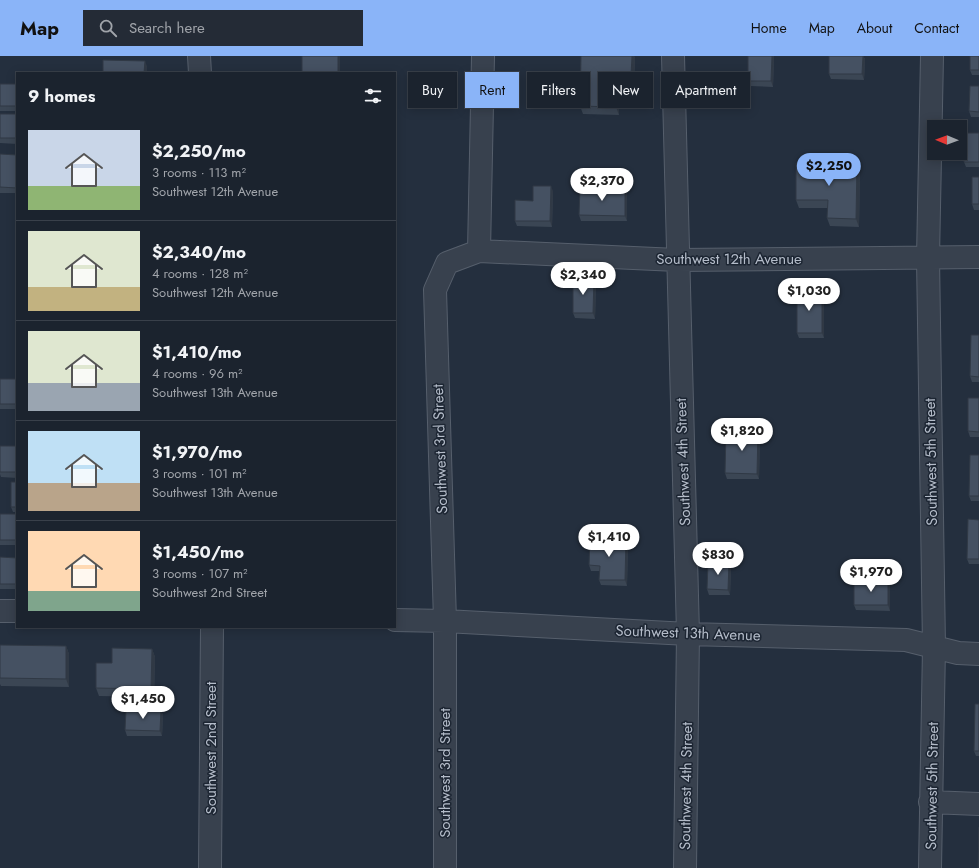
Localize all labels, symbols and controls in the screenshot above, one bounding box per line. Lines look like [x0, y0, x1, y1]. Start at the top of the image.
search box [83, 10, 363, 46]
text: Map [20, 15, 59, 42]
icon: search [97, 17, 119, 39]
text: Search here [129, 17, 205, 39]
text: Home [751, 18, 787, 38]
text: Map [809, 18, 835, 38]
text: About [857, 18, 892, 38]
text: Contact [914, 18, 959, 38]
chip: Buy [408, 72, 457, 108]
chip: Rent [465, 72, 519, 108]
chip: Filters [527, 72, 590, 108]
chip: New [598, 72, 653, 108]
chip: Apartment [661, 72, 750, 108]
text: 9 homes [28, 84, 96, 108]
icon: filters [362, 85, 384, 107]
north arrow [927, 120, 967, 160]
map controls [927, 120, 967, 160]
text: $2,250/mo [152, 139, 246, 163]
icon: home [60, 146, 108, 194]
pin: $2,250 [796, 153, 862, 187]
text: $2,250 [806, 156, 852, 175]
text: 3 rooms · 113 m² [152, 163, 246, 182]
pin: $2,370 [569, 168, 635, 202]
text: $2,370 [579, 171, 625, 190]
text: Southwest 12th Avenue [152, 182, 278, 201]
text: $2,340/mo [152, 240, 246, 264]
icon: home [60, 247, 108, 295]
street label: Southwest 12th Avenue [656, 248, 802, 270]
pin: $2,340 [550, 262, 616, 296]
text: 4 rooms · 128 m² [152, 264, 248, 283]
text: $2,340 [560, 265, 606, 284]
pin: $1,030 [776, 278, 842, 312]
text: $1,030 [787, 281, 831, 300]
text: Southwest 12th Avenue [152, 283, 278, 302]
text: $1,410/mo [152, 340, 242, 364]
icon: home [60, 347, 108, 395]
text: 4 rooms · 96 m² [152, 364, 243, 383]
text: Southwest 13th Avenue [152, 383, 278, 402]
street label: Southwest 3rd Street [427, 383, 453, 514]
street label: Southwest 4th Street [670, 397, 696, 526]
street label: Southwest 5th Street [919, 398, 943, 526]
pin: $1,820 [709, 418, 775, 452]
text: $1,820 [720, 421, 764, 440]
text: $1,970/mo [152, 440, 242, 464]
icon: home [60, 447, 108, 495]
text: 3 rooms · 101 m² [152, 464, 247, 483]
text: Southwest 13th Avenue [152, 483, 278, 502]
pin: $1,410 [576, 524, 642, 558]
text: $1,410 [587, 527, 631, 546]
text: $1,450/mo [152, 540, 244, 564]
pin: $830 [694, 542, 742, 576]
text: $830 [702, 545, 734, 564]
icon: home [60, 547, 108, 595]
pin: $1,970 [838, 559, 904, 593]
text: $1,970 [849, 562, 893, 581]
text: 3 rooms · 107 m² [152, 564, 248, 583]
text: Southwest 2nd Street [152, 583, 267, 602]
street label: Southwest 13th Avenue [615, 619, 761, 647]
street label: Southwest 2nd Street [200, 681, 222, 814]
pin: $1,450 [110, 686, 176, 720]
text: $1,450 [121, 689, 165, 708]
street label: Southwest 3rd Street [434, 708, 456, 838]
street label: Southwest 4th Street [674, 721, 698, 850]
street label: Southwest 5th Street [920, 722, 944, 850]

